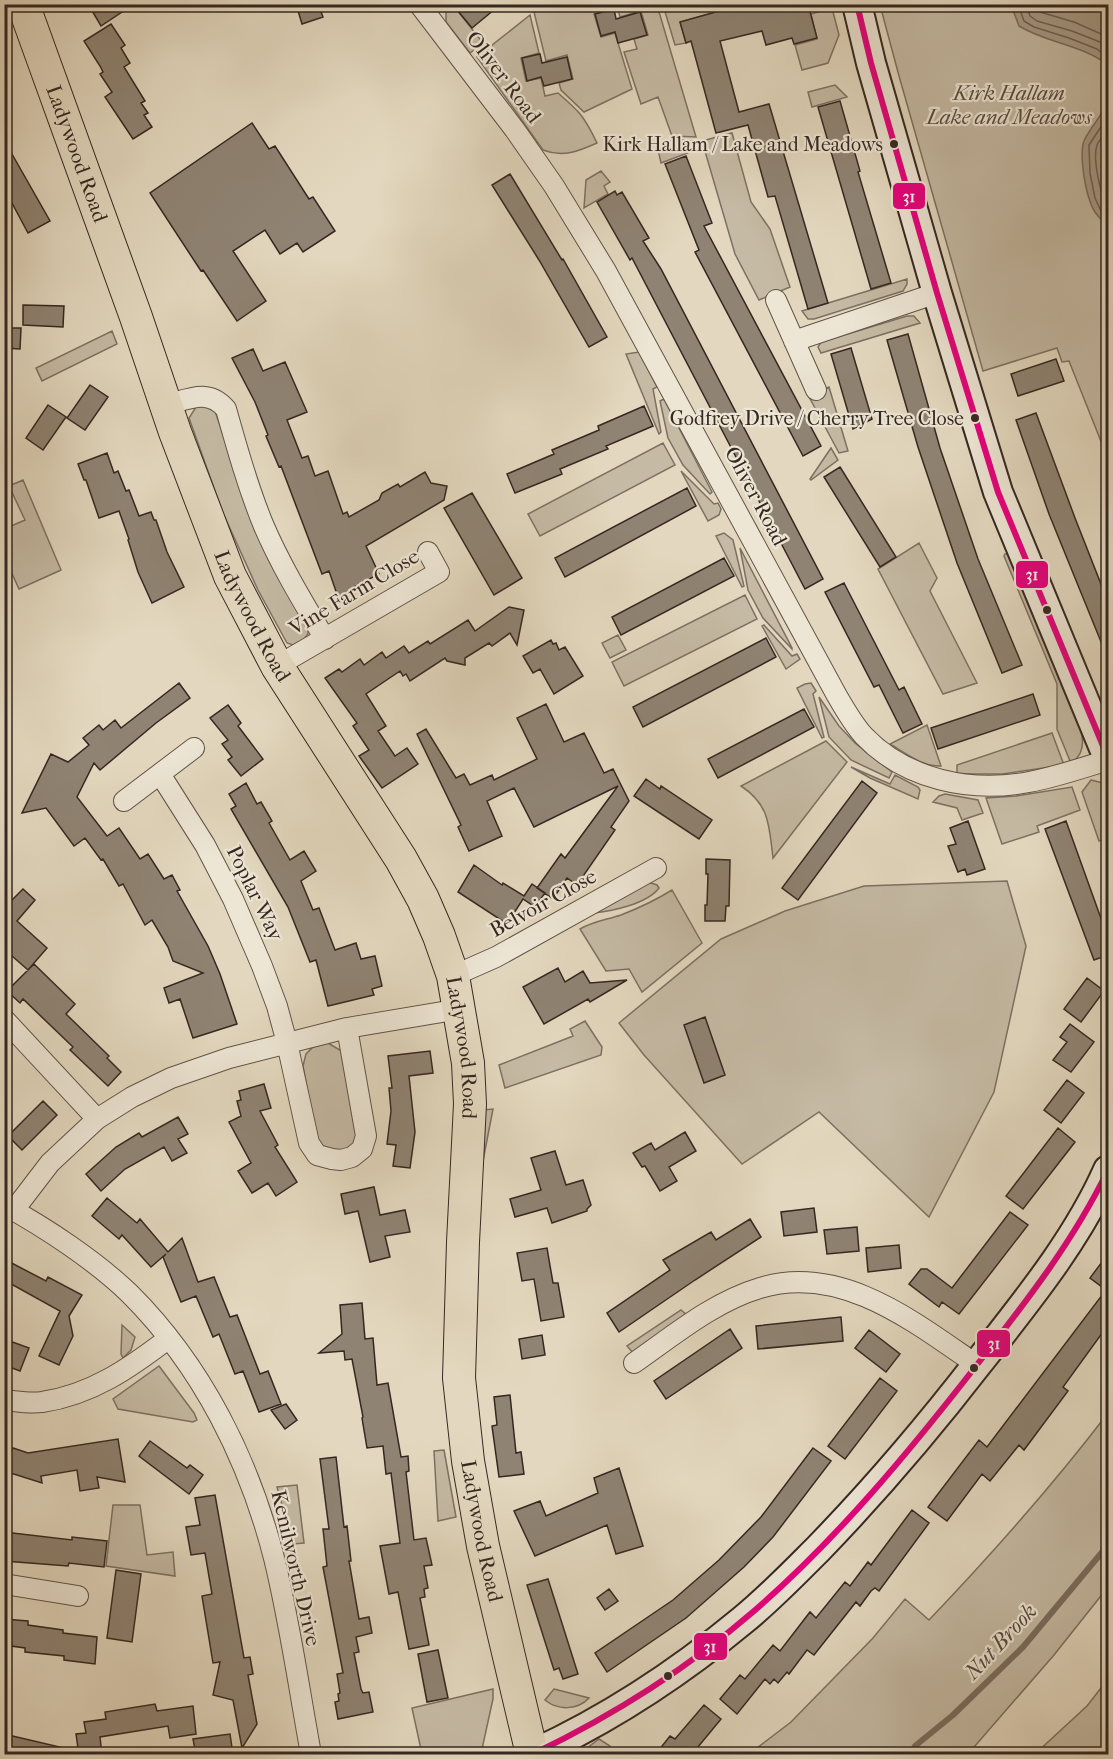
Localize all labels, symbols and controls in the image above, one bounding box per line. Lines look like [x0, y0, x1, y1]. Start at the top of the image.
street label: Oliver Road [462, 26, 547, 128]
park label: Kirk Hallam Lake and Meadows [924, 81, 1092, 129]
street label: Ladywood Road [41, 82, 113, 226]
place label: Kirk Hallam / Lake and Meadows [603, 133, 883, 156]
marker: Kirk Hallam / Lake and Meadows [888, 138, 900, 150]
line badge: 31 [892, 182, 926, 210]
text: 31 [903, 187, 915, 207]
place label: Godfrey Drive / Cherry Tree Close [670, 407, 964, 430]
marker: Godfrey Drive / Cherry Tree Close [969, 412, 981, 424]
street label: Oliver Road [720, 442, 792, 550]
street label: Vine Farm Close [284, 544, 423, 641]
street label: Ladywood Road [209, 547, 296, 687]
line badge: 31 [1015, 560, 1049, 589]
text: 31 [1026, 565, 1038, 585]
unlabelled marker [1041, 604, 1053, 616]
street label: Poplar Way [222, 842, 289, 945]
street label: Belvoir Close [485, 864, 601, 942]
street label: Ladywood Road [441, 974, 482, 1120]
line badge: 31 [976, 1329, 1011, 1358]
text: 31 [988, 1334, 1000, 1354]
unlabelled marker [968, 1362, 980, 1374]
street label: Ladywood Road [456, 1458, 508, 1605]
street label: Kenilworth Drive [266, 1488, 326, 1648]
water label: Nut Brook [959, 1598, 1042, 1686]
line badge: 31 [693, 1632, 728, 1661]
text: 31 [704, 1637, 716, 1657]
unlabelled marker [662, 1670, 674, 1682]

